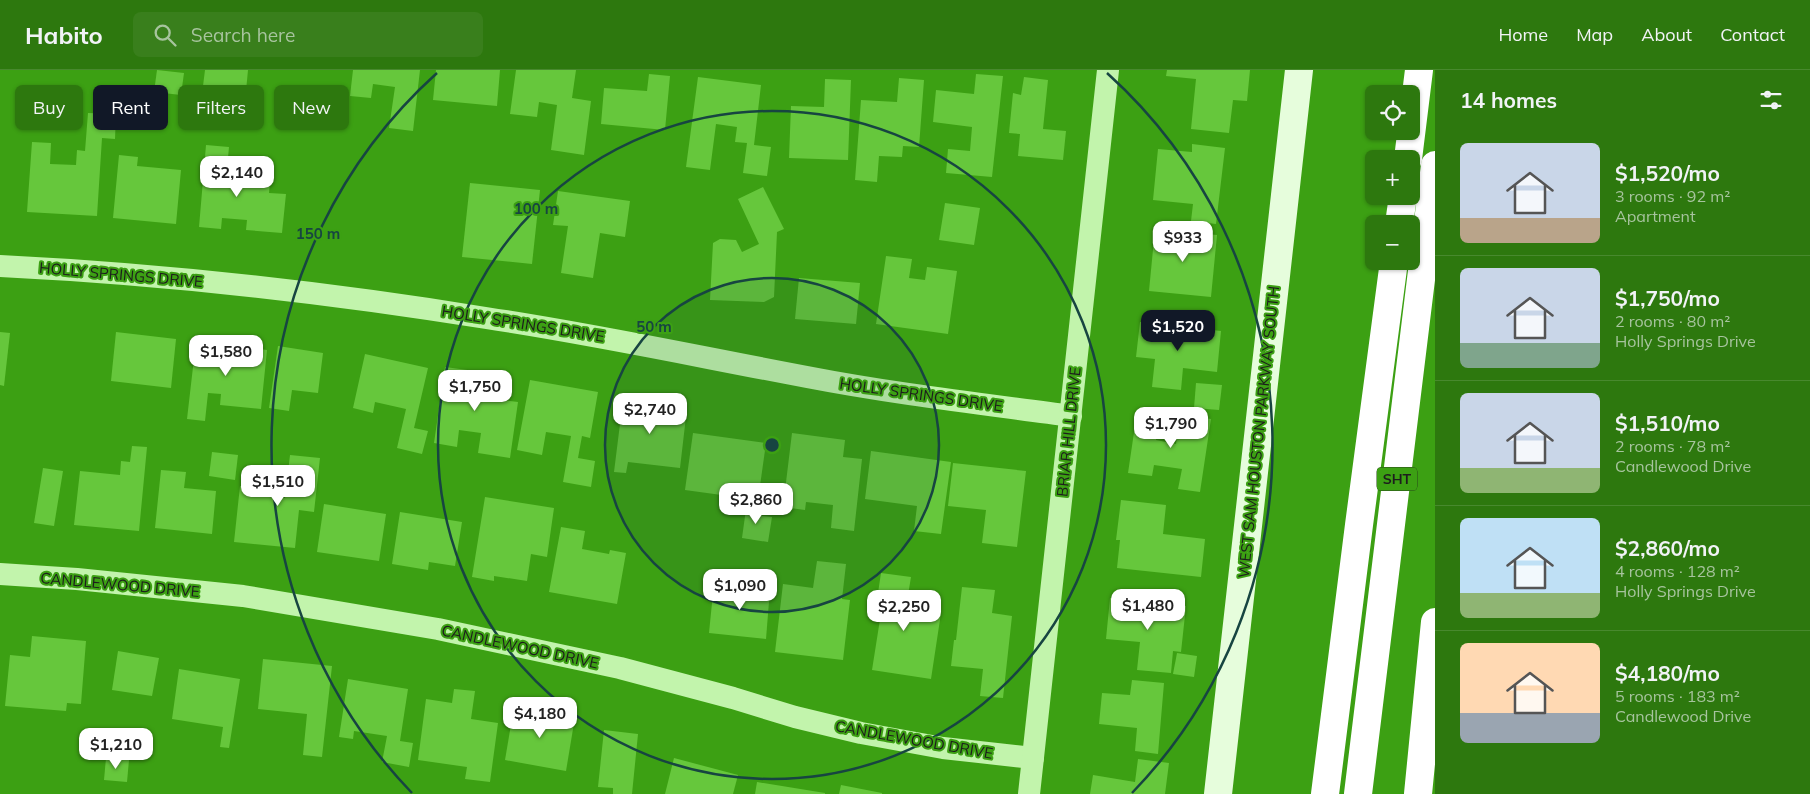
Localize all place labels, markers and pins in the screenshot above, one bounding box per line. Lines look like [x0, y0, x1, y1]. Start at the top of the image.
pin: $2,140 [196, 156, 278, 198]
pin: $933 [1153, 220, 1213, 263]
pin: $1,520 [1137, 310, 1219, 352]
pin: $1,580 [185, 334, 267, 377]
pin: $1,750 [434, 370, 516, 412]
pin: $2,740 [609, 392, 691, 435]
pin: $1,790 [1130, 406, 1212, 449]
centre of rings [763, 436, 781, 454]
pin: $1,510 [237, 464, 319, 507]
pin: $2,860 [715, 482, 797, 525]
pin: $1,090 [699, 568, 781, 611]
pin: $1,480 [1107, 588, 1189, 631]
pin: $2,250 [863, 590, 945, 632]
pin: $4,180 [499, 696, 581, 739]
pin: $1,210 [75, 728, 157, 770]

